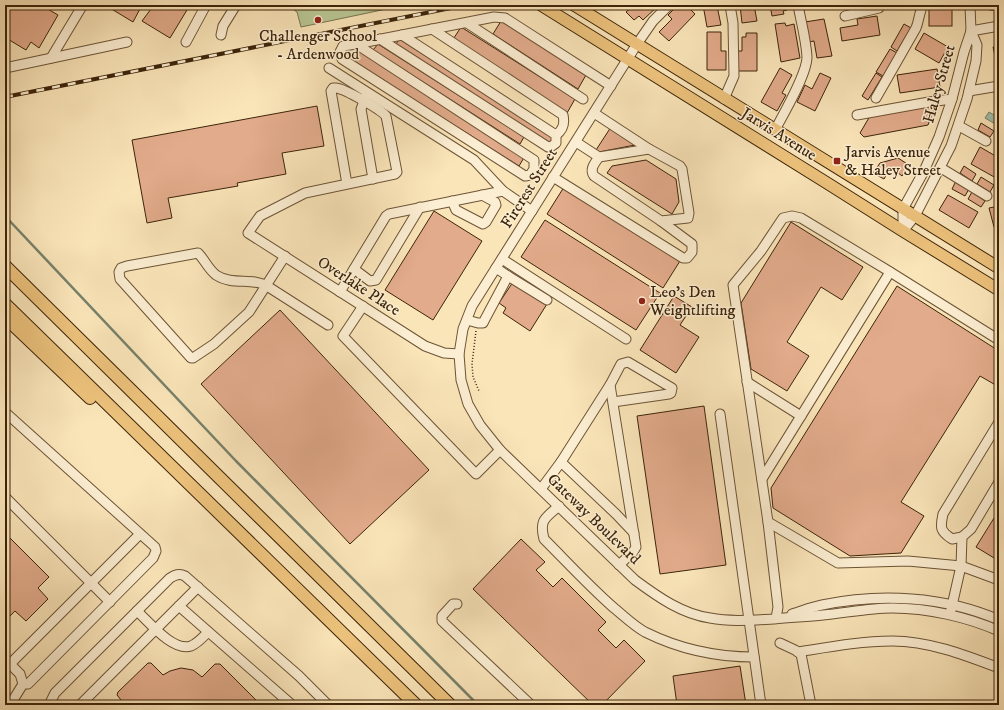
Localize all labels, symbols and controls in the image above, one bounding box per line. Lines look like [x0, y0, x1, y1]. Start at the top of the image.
marker: Challenger School - Ardenwood [313, 15, 323, 25]
place label: Challenger School - Ardenwood [259, 26, 377, 64]
street label: Haley Street [918, 43, 960, 125]
street label: Jarvis Avenue [736, 102, 821, 165]
place label: Jarvis Avenue & Haley Street [843, 142, 941, 180]
street label: Fircrest Street [496, 144, 562, 232]
marker: Jarvis Avenue & Haley Street [832, 156, 842, 166]
street label: Overlake Place [314, 252, 404, 320]
place label: Leo's Den Weightlifting [649, 282, 735, 320]
marker: Leo's Den Weightlifting [637, 296, 647, 306]
street label: Gateway Boulevard [543, 469, 645, 569]

